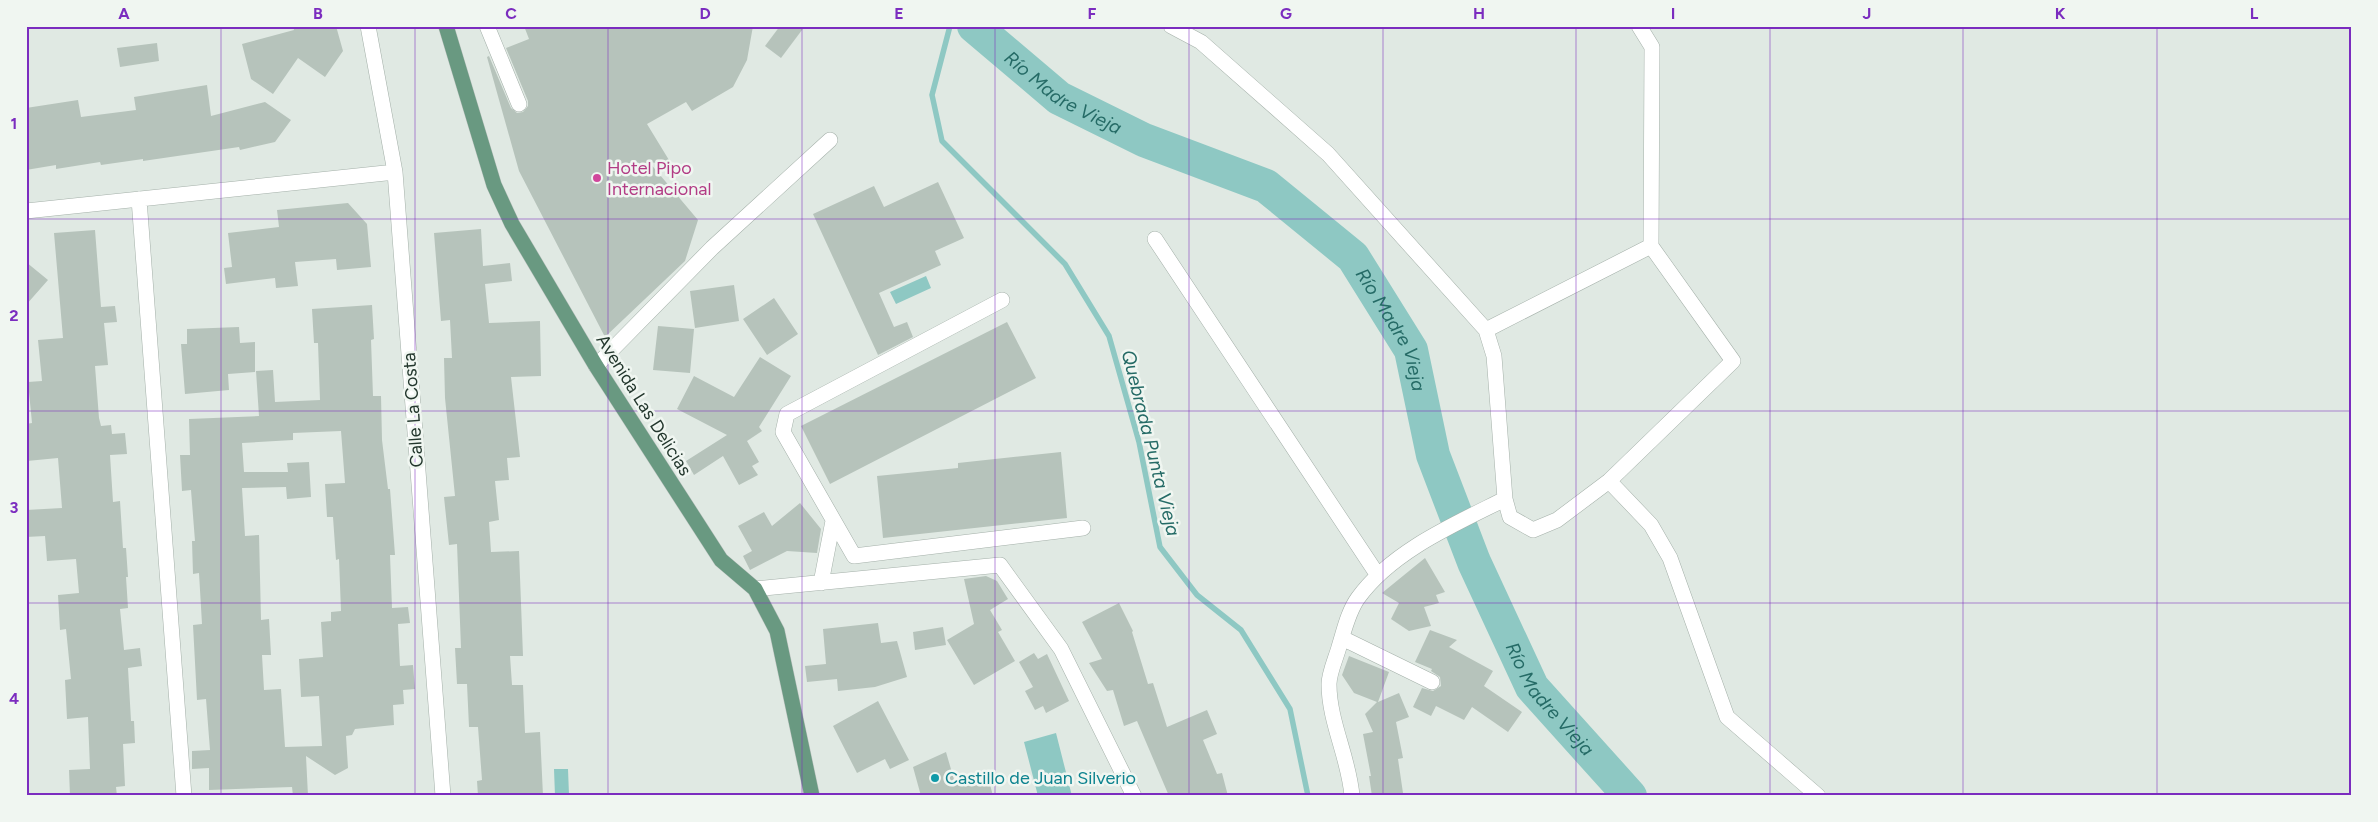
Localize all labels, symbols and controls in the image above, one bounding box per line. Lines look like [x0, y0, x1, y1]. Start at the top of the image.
text: A [118, 4, 130, 23]
text: B [313, 4, 323, 23]
text: C [505, 4, 517, 23]
text: D [699, 4, 711, 23]
text: E [894, 4, 904, 23]
text: F [1088, 4, 1097, 23]
text: G [1280, 4, 1292, 23]
text: H [1473, 4, 1485, 23]
text: I [1671, 4, 1675, 23]
text: J [1863, 4, 1871, 23]
text: K [2055, 4, 2066, 23]
text: L [2250, 4, 2259, 23]
water label: Río Madre Vieja [1000, 46, 1126, 139]
text: 1 [11, 114, 17, 133]
place label: Hotel Pipo Internacional [607, 157, 711, 200]
marker: Hotel Pipo Internacional [591, 172, 603, 184]
water label: Río Madre Vieja [1351, 264, 1431, 393]
text: 2 [9, 306, 19, 325]
street label: Avenida Las Delicias [592, 330, 696, 480]
water label: Quebrada Punta Vieja [1117, 348, 1185, 538]
street label: Calle La Costa [398, 352, 428, 468]
text: 3 [10, 498, 19, 517]
water label: Río Madre Vieja [1501, 638, 1599, 760]
text: 4 [9, 689, 19, 708]
place label: Castillo de Juan Silverio [945, 767, 1136, 789]
marker: Castillo de Juan Silverio [929, 772, 941, 784]

